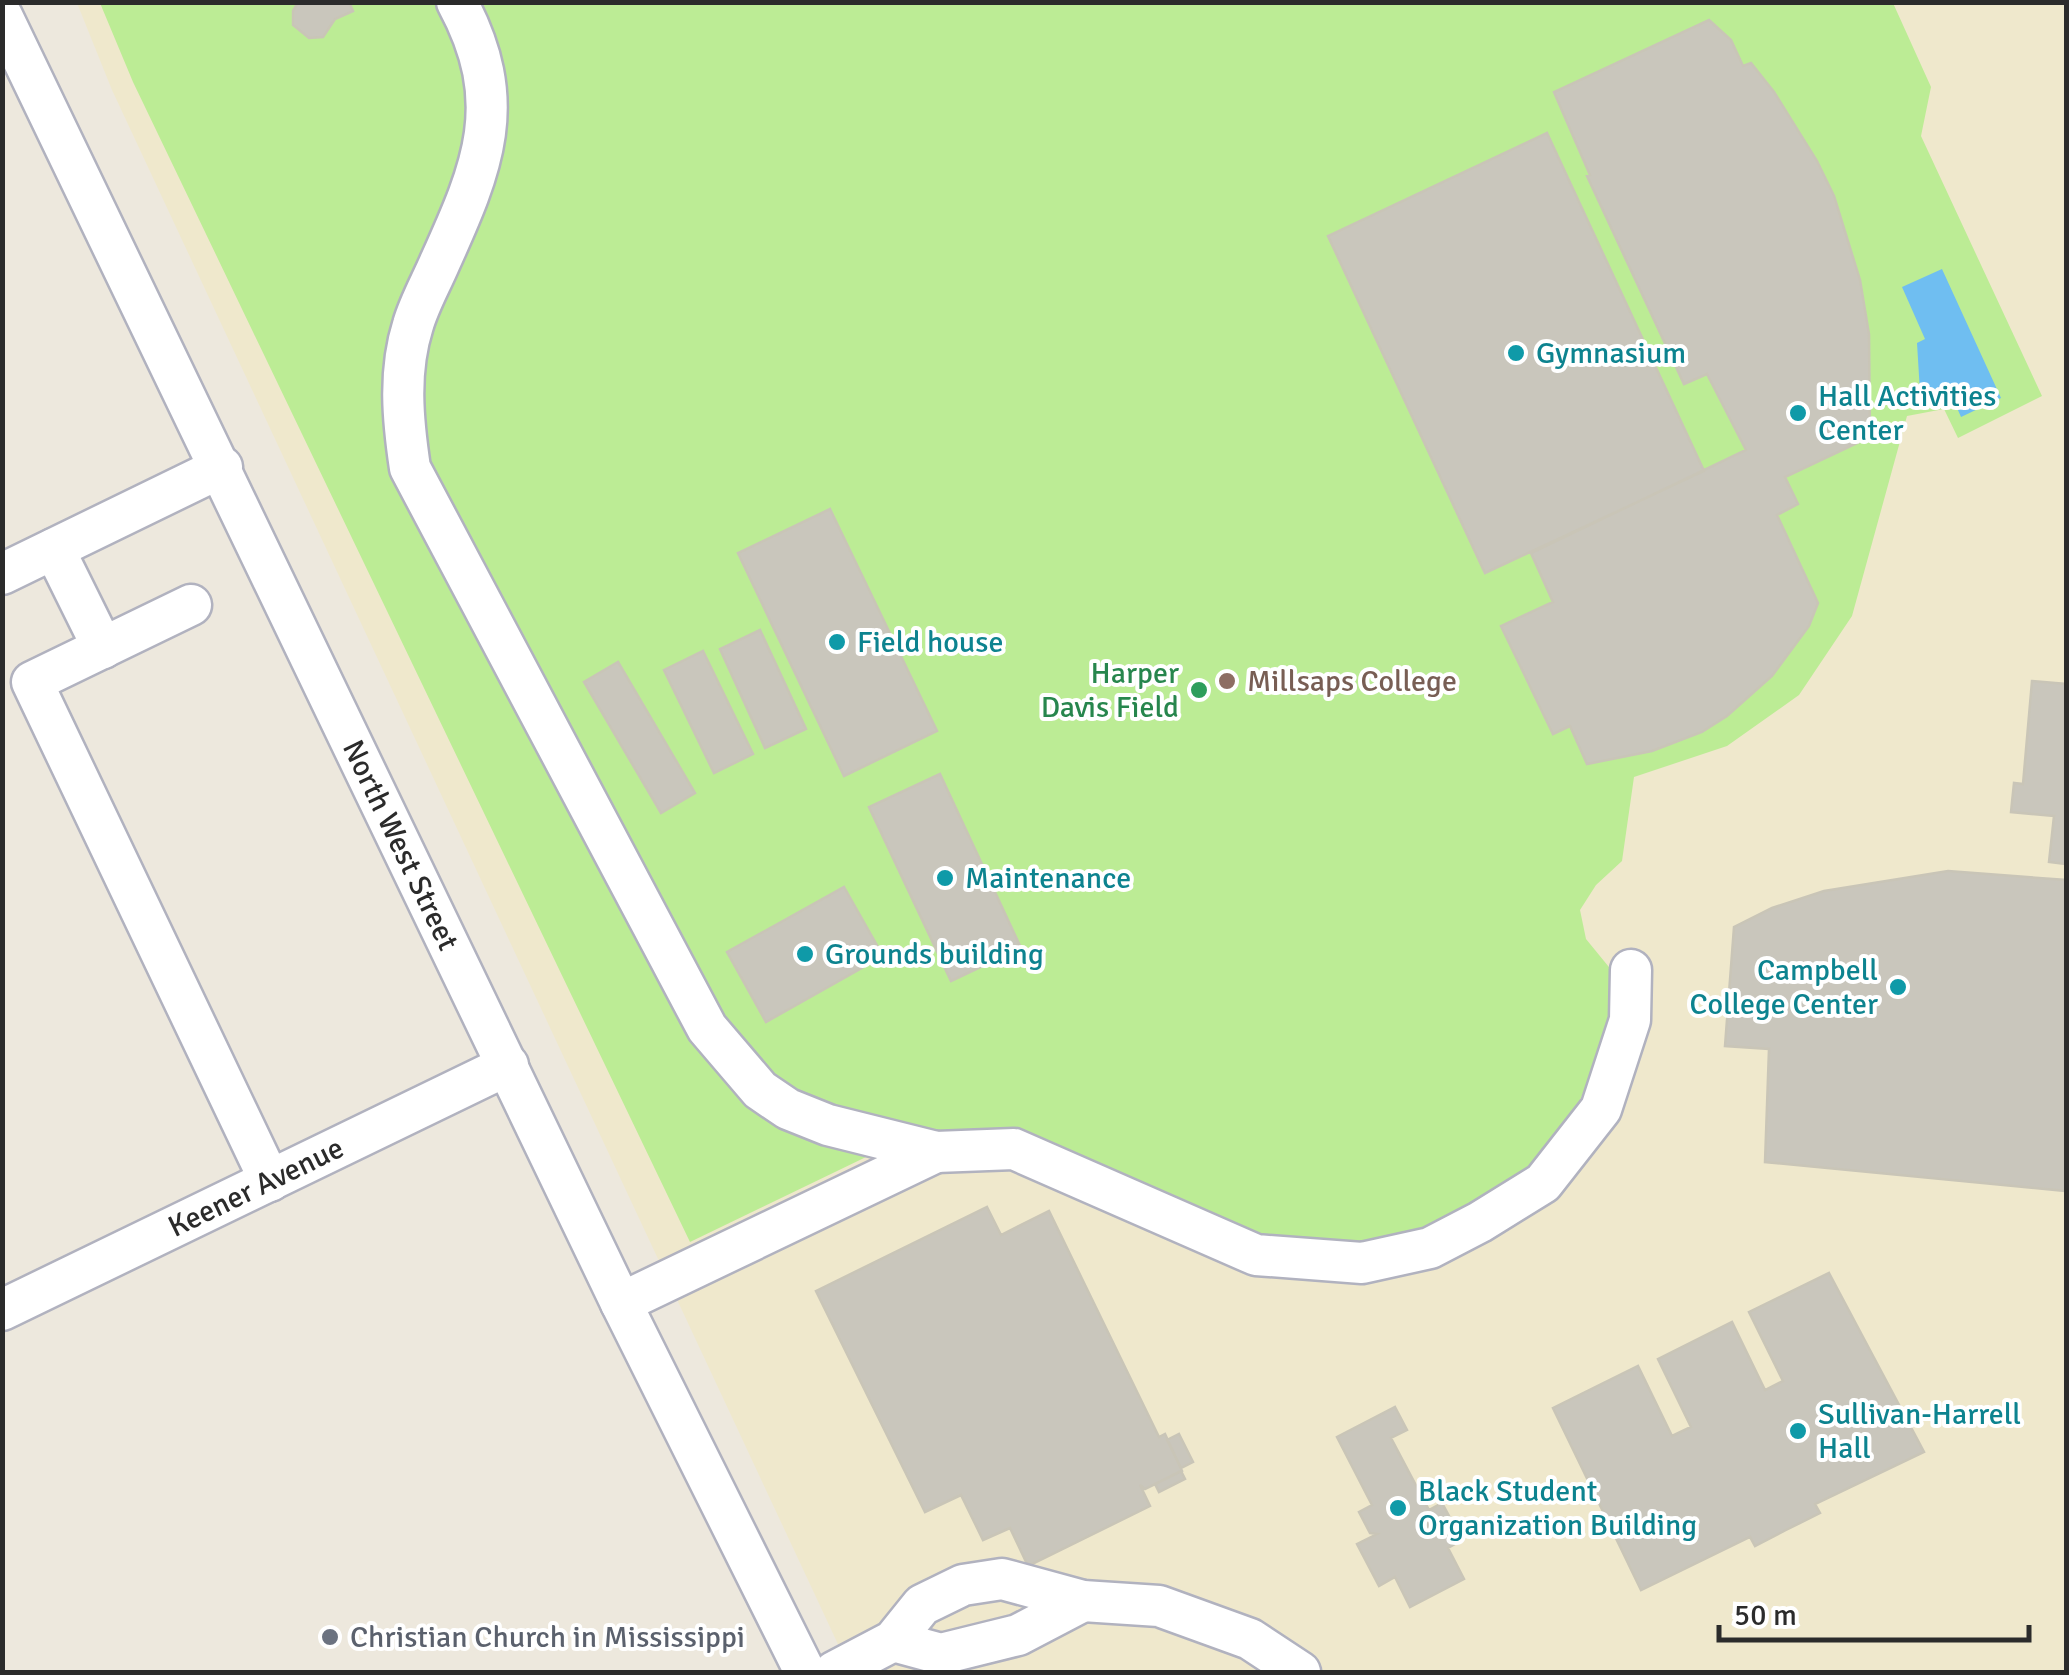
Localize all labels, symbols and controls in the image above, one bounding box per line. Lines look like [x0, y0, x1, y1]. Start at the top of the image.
place label: Gymnasium [1536, 335, 1686, 372]
marker: Gymnasium [1505, 342, 1527, 364]
place label: Hall Activities Center [1818, 378, 1996, 449]
marker: Hall Activities Center [1787, 402, 1809, 424]
place label: Field house [857, 624, 1003, 661]
marker: Field house [826, 631, 848, 653]
place label: Harper Davis Field [1041, 655, 1179, 726]
place label: Millsaps College [1247, 663, 1457, 700]
marker: Millsaps College [1216, 670, 1238, 692]
marker: Harper Davis Field [1188, 679, 1210, 701]
street label: North West Street [334, 734, 467, 956]
place label: Maintenance [965, 860, 1131, 897]
marker: Maintenance [934, 867, 956, 889]
place label: Grounds building [825, 936, 1044, 973]
marker: Grounds building [794, 943, 816, 965]
place label: Campbell College Center [1689, 952, 1878, 1023]
marker: Campbell College Center [1887, 976, 1909, 998]
street label: Keener Avenue [162, 1129, 350, 1246]
place label: Sullivan-Harrell Hall [1818, 1396, 2021, 1467]
marker: Sullivan-Harrell Hall [1787, 1420, 1809, 1442]
place label: Black Student Organization Building [1418, 1473, 1697, 1544]
marker: Black Student Organization Building [1387, 1497, 1409, 1519]
scale bar [1719, 1580, 2029, 1642]
text: 50 m [1734, 1597, 1797, 1634]
place label: Christian Church in Mississippi [350, 1619, 745, 1656]
marker: Christian Church in Mississippi [319, 1626, 341, 1648]

